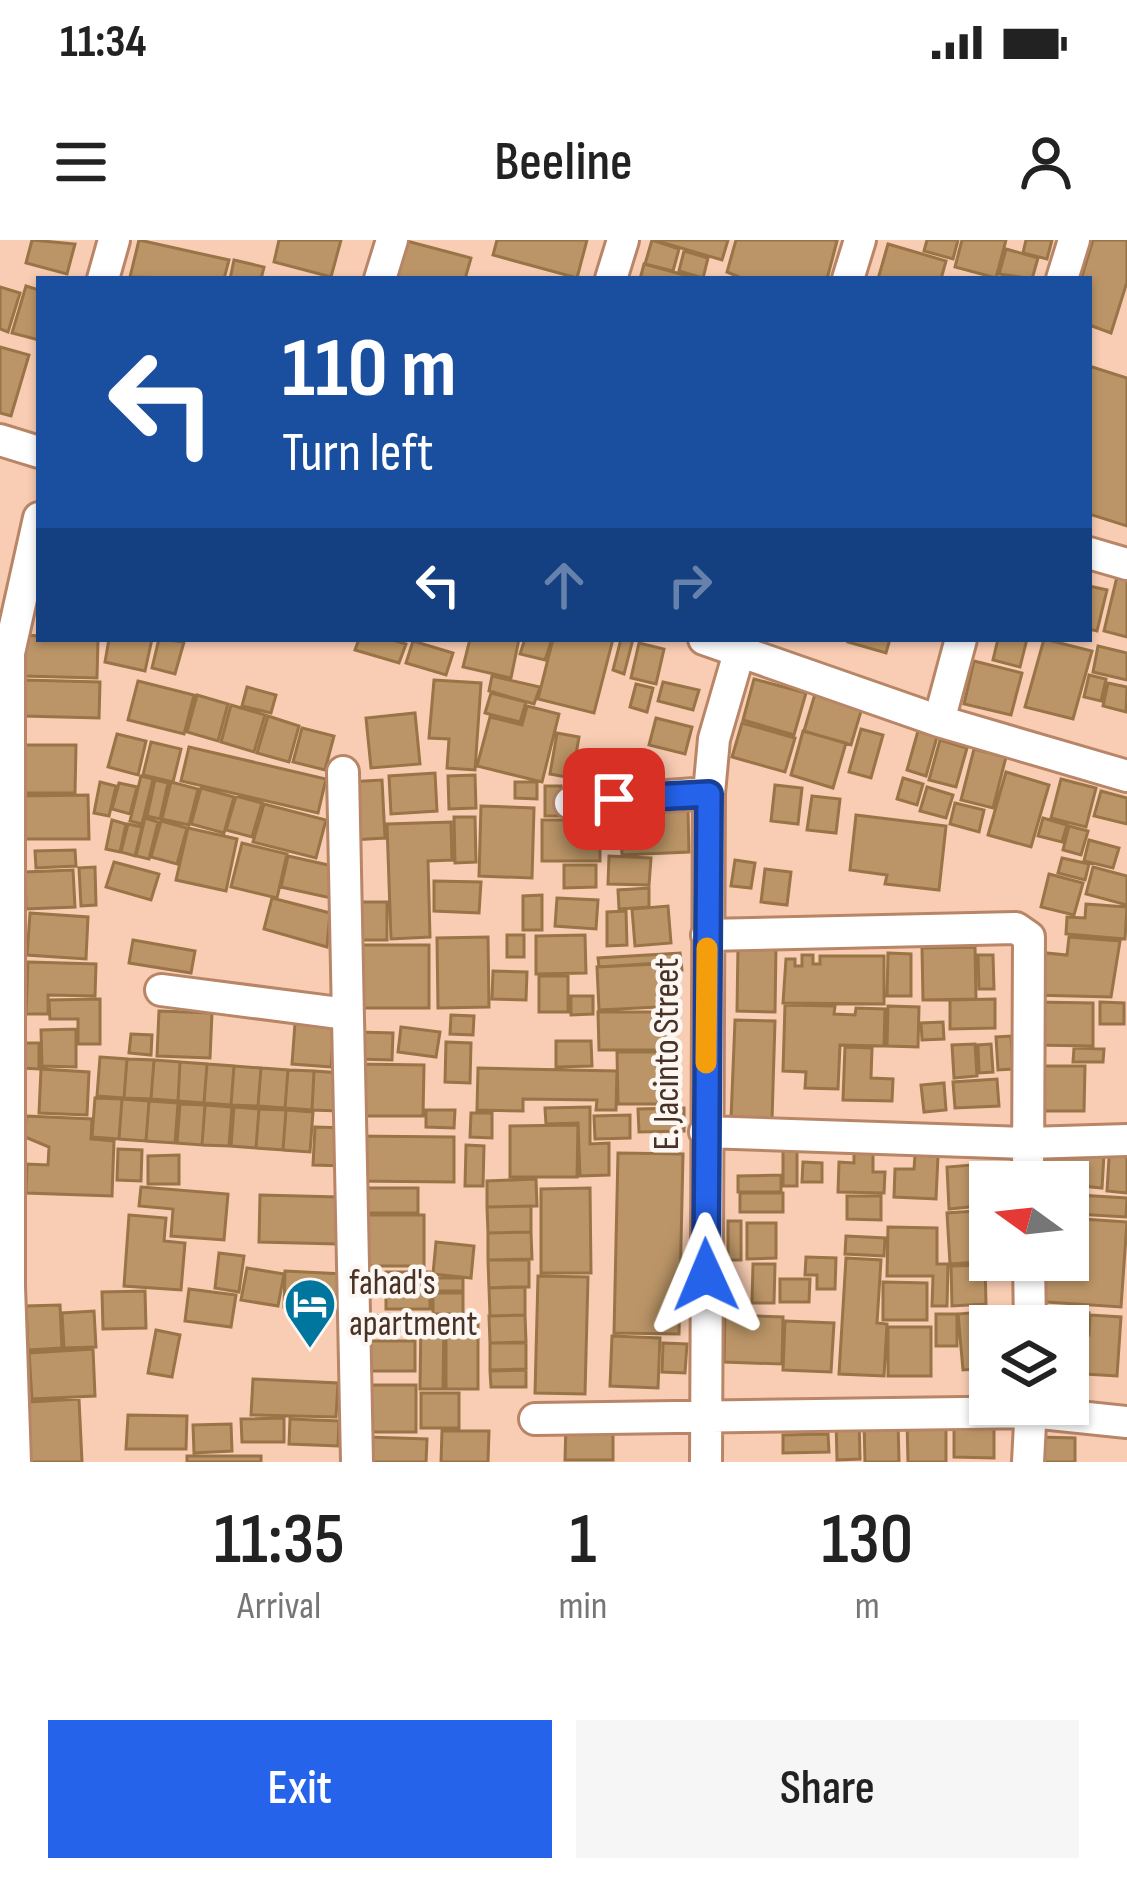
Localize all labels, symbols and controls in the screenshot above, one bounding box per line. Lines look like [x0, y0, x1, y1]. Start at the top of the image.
text: 11:34 [60, 15, 146, 70]
icon: menu [48, 129, 114, 195]
icon: person [1013, 129, 1079, 195]
text: Beeline [494, 130, 633, 195]
text: 110 m [282, 319, 457, 420]
icon: left [84, 324, 240, 480]
text: Turn left [282, 421, 434, 486]
icon: left [405, 552, 471, 618]
icon: ahead [531, 552, 597, 618]
icon: right [657, 552, 723, 618]
pin [563, 748, 665, 850]
icon: arrive [581, 766, 647, 832]
street label: E. Jacinto Street [646, 958, 689, 1150]
north arrow [969, 1161, 1089, 1281]
map controls [969, 1161, 1089, 1425]
position arrow [643, 1212, 769, 1338]
place label: fahad's apartment [349, 1262, 478, 1346]
hotel icon: fahad's apartment [282, 1276, 338, 1350]
button: layers [969, 1305, 1089, 1425]
text: 11:35 [214, 1497, 345, 1584]
text: 1 [570, 1497, 597, 1584]
text: 130 [821, 1497, 913, 1584]
text: Arrival [237, 1583, 321, 1630]
text: min [559, 1583, 608, 1630]
text: m [855, 1583, 880, 1630]
button: Exit [48, 1720, 552, 1858]
button: Share [576, 1720, 1079, 1858]

